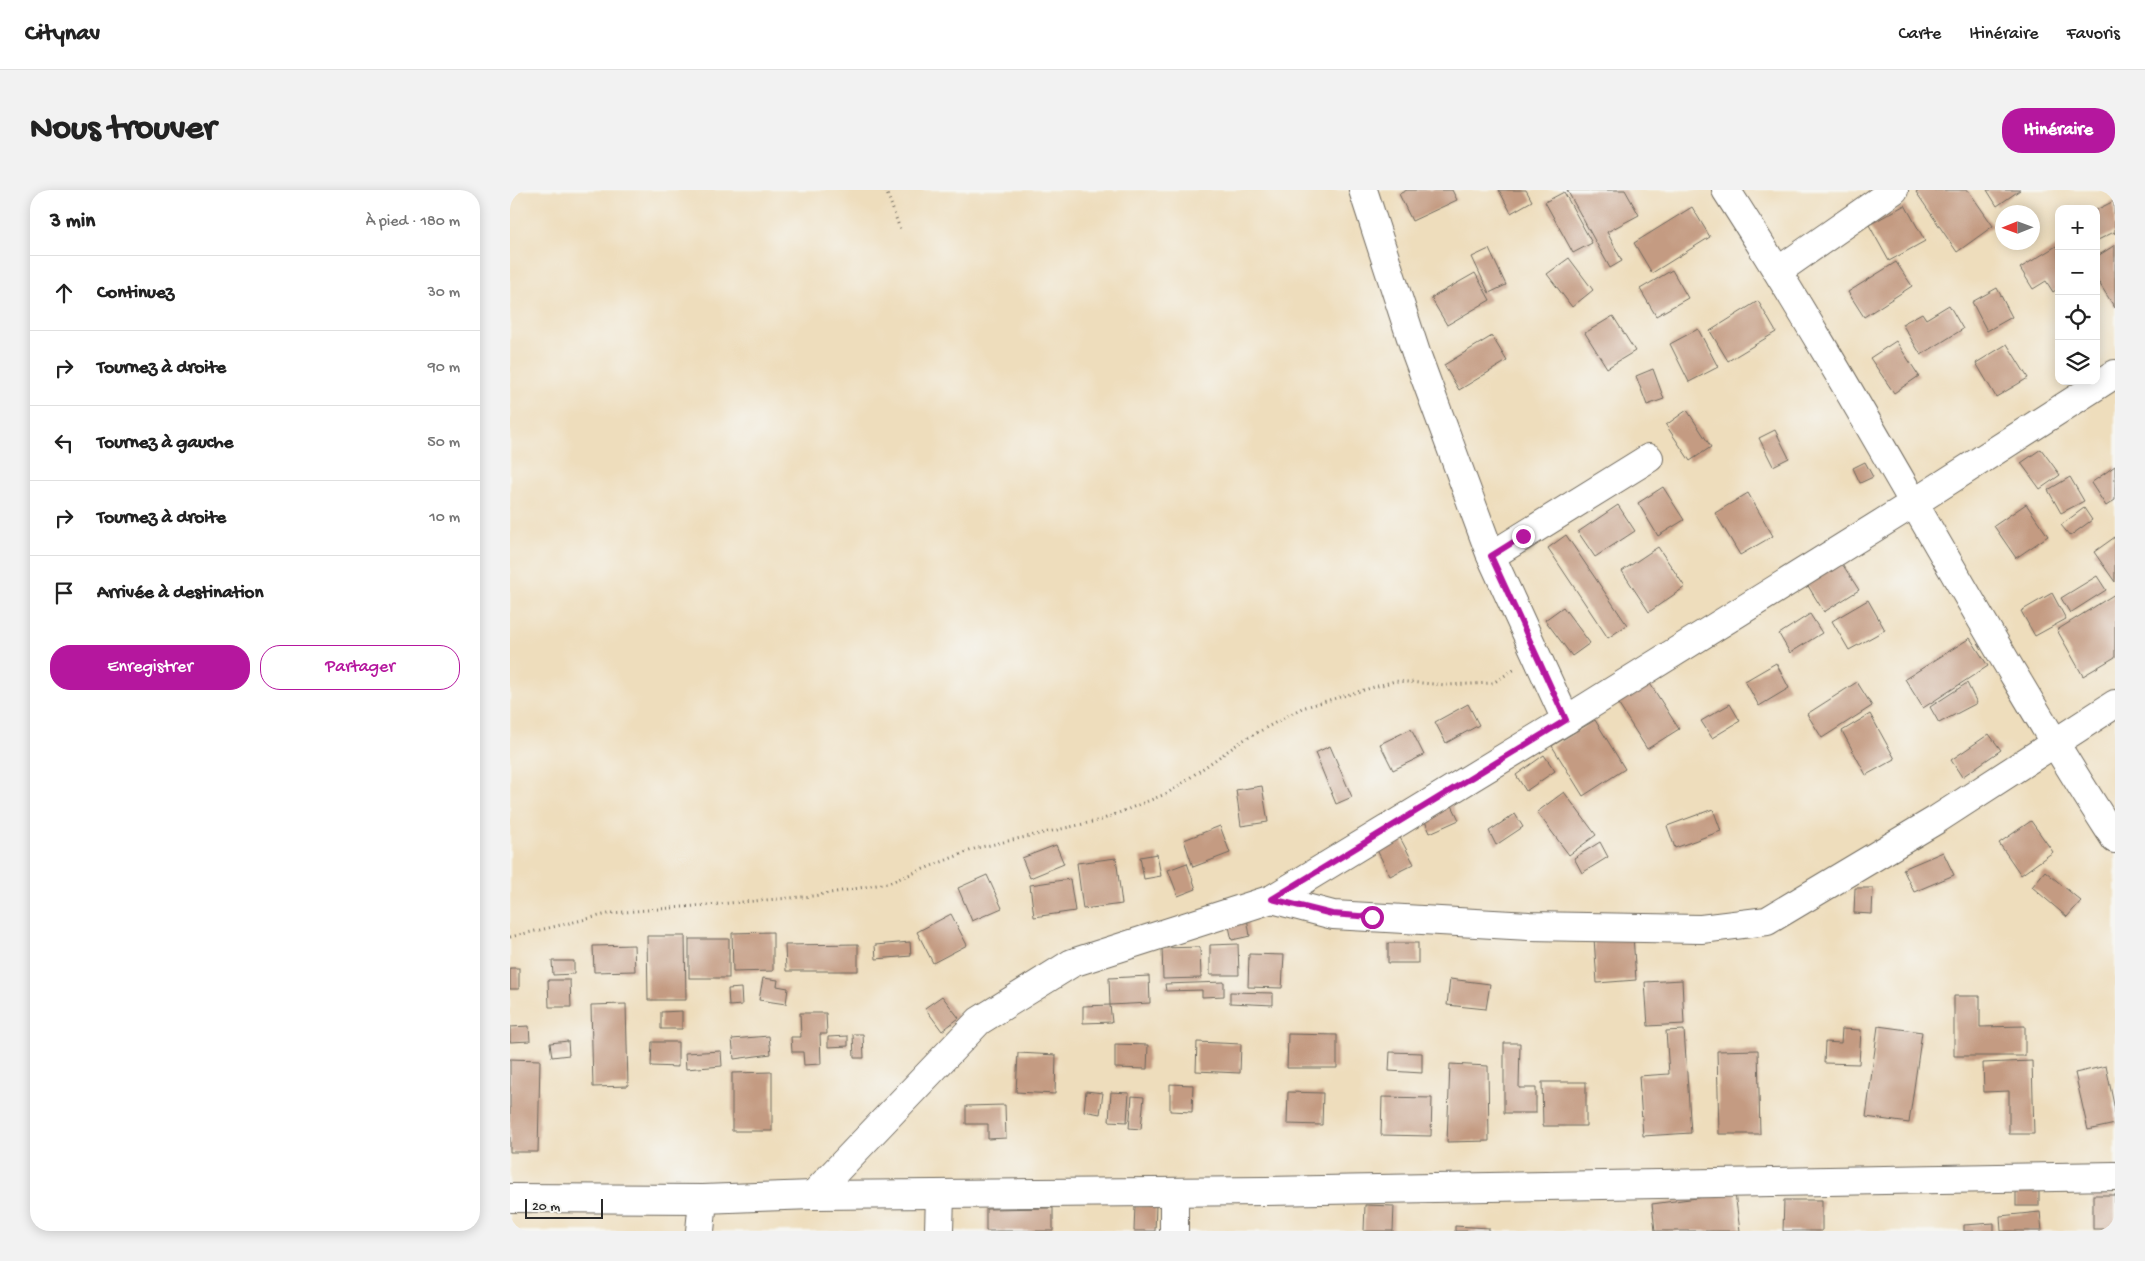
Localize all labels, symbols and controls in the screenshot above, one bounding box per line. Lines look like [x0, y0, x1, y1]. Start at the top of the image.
text: Citynav [25, 20, 100, 49]
text: Carte [1898, 24, 1941, 45]
text: Itinéraire [1969, 24, 2039, 45]
text: Favoris [2067, 24, 2120, 45]
button: Itinéraire [2002, 108, 2115, 153]
text: Nous trouver [30, 110, 216, 151]
north arrow [1995, 205, 2040, 250]
map controls [2055, 205, 2100, 385]
button: + [2055, 205, 2100, 250]
text: 3 min [50, 210, 95, 235]
text: À pied · 180 m [366, 213, 460, 232]
button: − [2055, 250, 2100, 295]
icon: ahead [50, 279, 78, 307]
text: Continuez [97, 282, 174, 305]
text: 30 m [427, 284, 460, 303]
button: locate [2055, 295, 2100, 340]
button: layers [2055, 340, 2100, 385]
icon: right [50, 354, 78, 382]
text: Tournez à droite [97, 357, 226, 380]
text: 90 m [428, 359, 460, 378]
icon: left [50, 429, 78, 457]
text: Tournez à gauche [97, 432, 233, 455]
text: 50 m [427, 434, 460, 453]
icon: right [50, 504, 78, 532]
text: Tournez à droite [97, 507, 226, 530]
text: 10 m [429, 509, 460, 528]
route end [1512, 525, 1535, 548]
icon: arrive [50, 579, 78, 607]
text: Arrivée à destination [97, 582, 263, 605]
button: Enregistrer [50, 645, 250, 690]
button: Partager [260, 645, 460, 690]
route start [1361, 906, 1384, 929]
scale bar [525, 1196, 602, 1219]
text: 20 m [532, 1199, 560, 1216]

